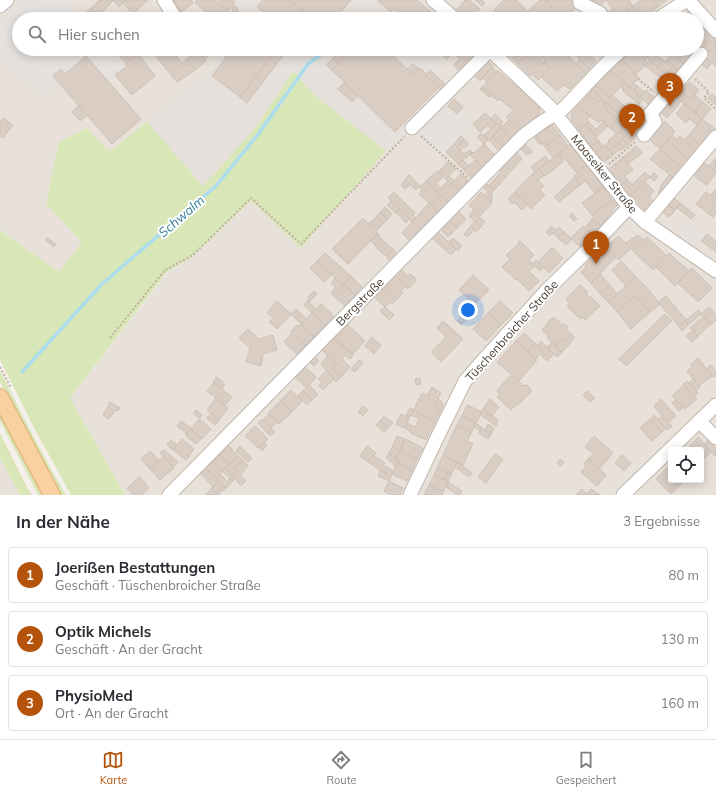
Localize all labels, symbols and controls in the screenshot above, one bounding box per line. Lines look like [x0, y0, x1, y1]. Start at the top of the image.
search box [12, 12, 704, 56]
icon: search [26, 23, 48, 45]
text: Hier suchen [58, 25, 140, 44]
pin: 3 [657, 73, 683, 106]
pin: 2 [619, 104, 645, 137]
street label: Maaseiker Straße [568, 131, 641, 216]
water label: Schwalm [155, 192, 207, 240]
pin: 1 [583, 231, 609, 264]
street label: Bergstraße [332, 274, 387, 329]
street label: Tüschenbroicher Straße [462, 277, 561, 384]
your location [458, 300, 478, 320]
map controls [668, 447, 704, 483]
button: locate [668, 447, 704, 483]
text: In der Nähe [16, 511, 110, 532]
text: 3 Ergebnisse [623, 513, 700, 529]
text: Joerißen Bestattungen [55, 558, 215, 577]
text: 1 [26, 567, 34, 583]
text: 80 m [669, 567, 699, 583]
text: Geschäft · Tüschenbroicher Straße [55, 577, 261, 593]
text: Optik Michels [55, 622, 151, 641]
text: 2 [26, 631, 34, 647]
text: 130 m [661, 631, 699, 647]
text: Geschäft · An der Gracht [55, 641, 202, 657]
text: PhysioMed [55, 686, 133, 705]
text: 3 [26, 695, 34, 711]
text: 160 m [661, 695, 699, 711]
text: Ort · An der Gracht [55, 705, 169, 721]
tab: Karte [100, 749, 127, 787]
tab: Route [327, 749, 356, 787]
tab: Gespeichert [556, 749, 616, 787]

